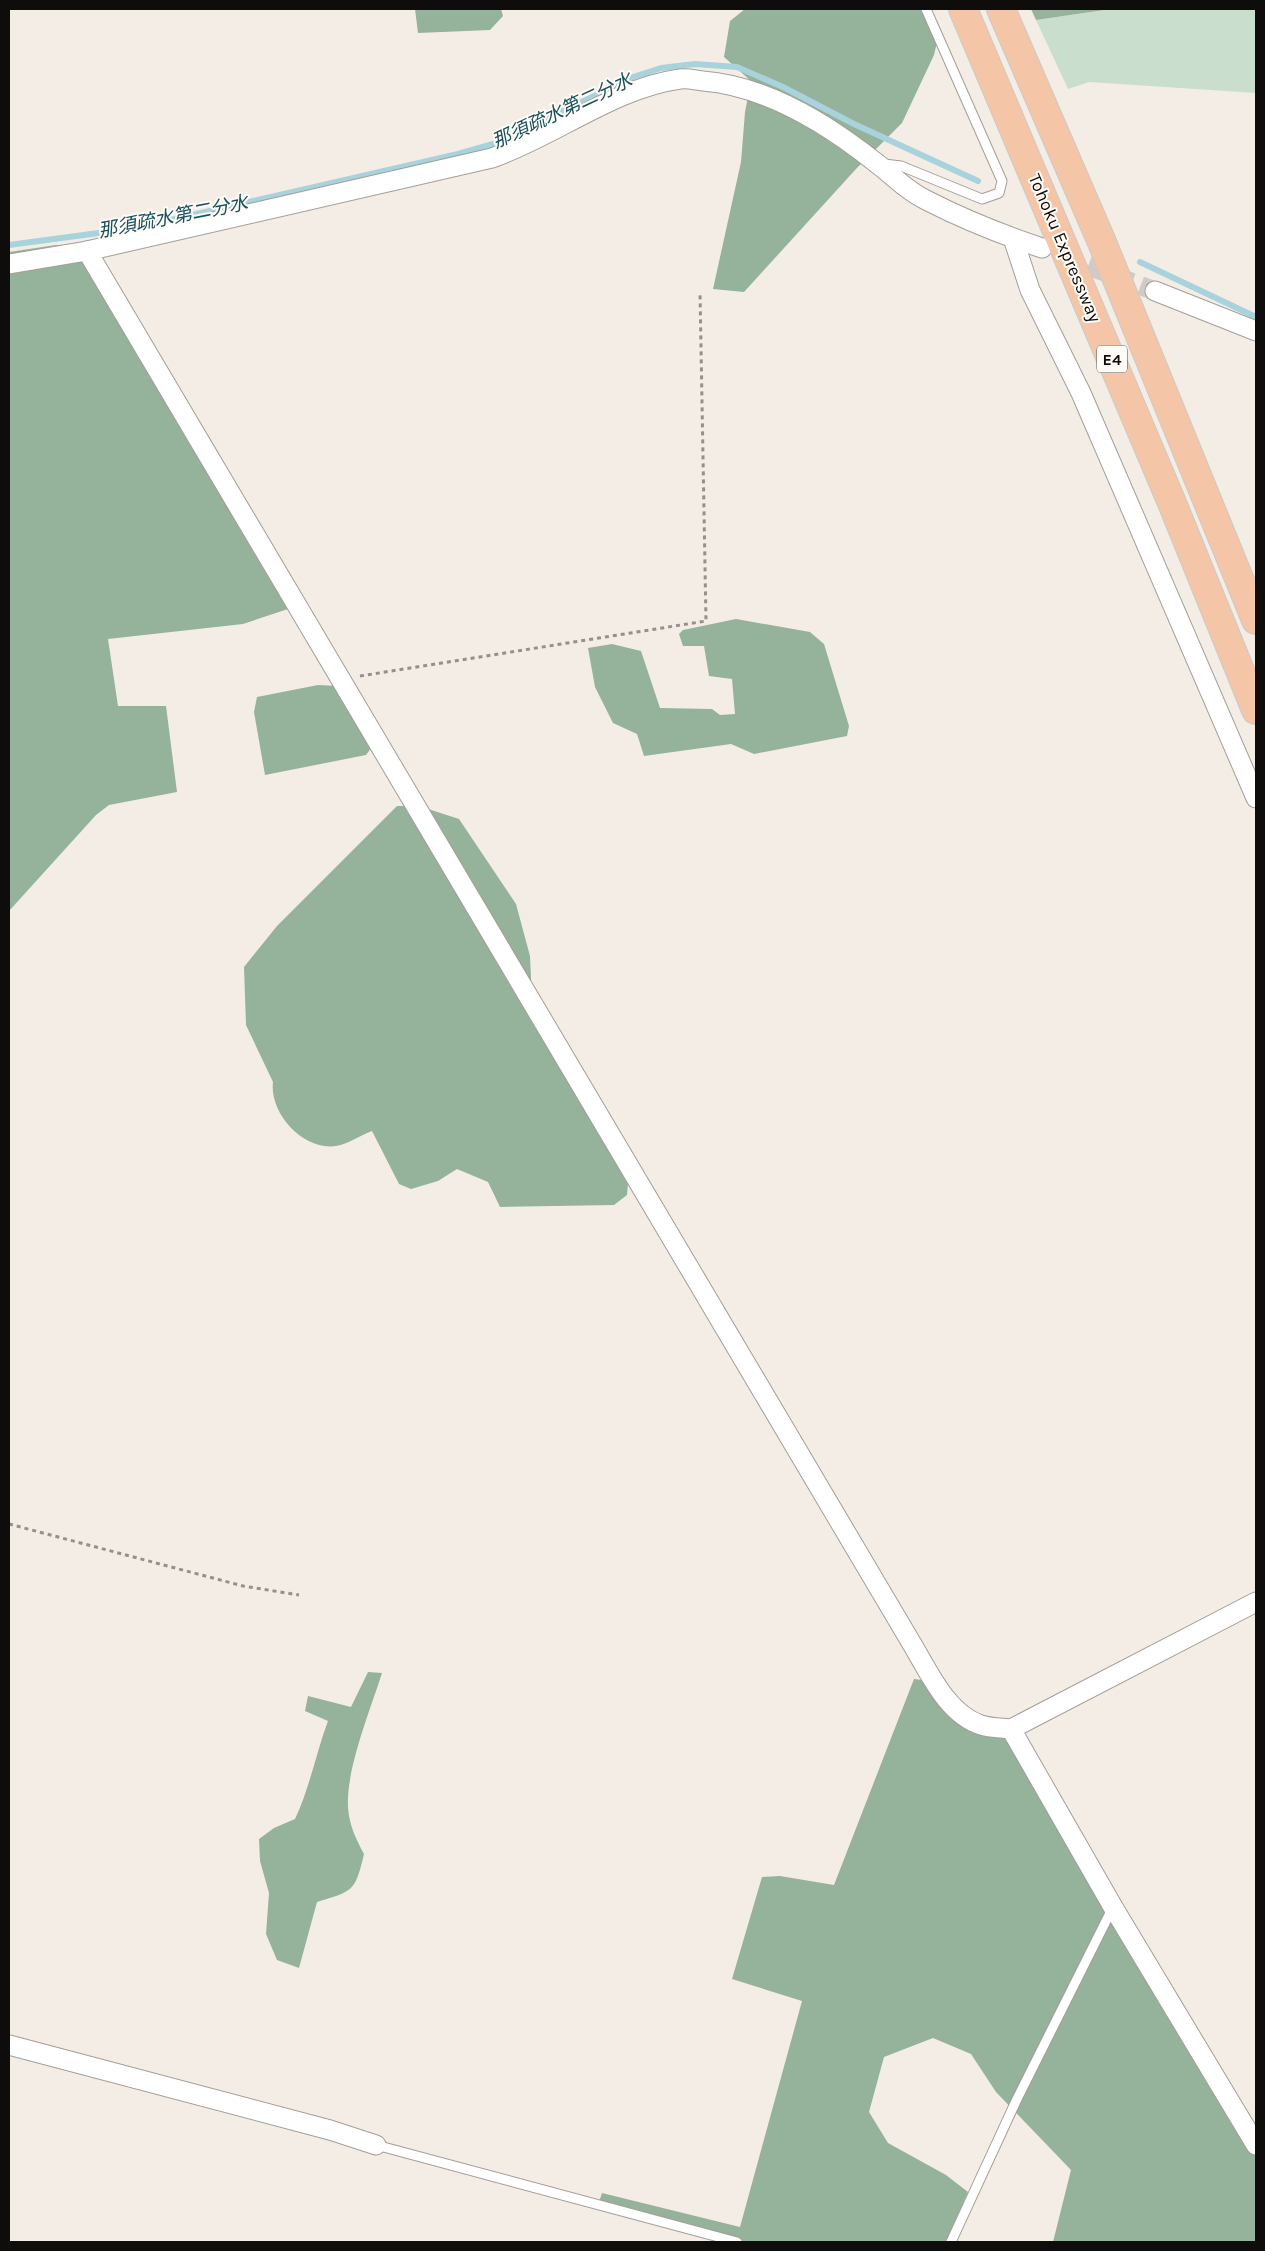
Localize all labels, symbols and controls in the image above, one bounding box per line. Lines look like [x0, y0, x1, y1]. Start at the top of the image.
water label: 那須疏水第二分水 [488, 68, 637, 153]
street label: Tohoku Expressway [1024, 170, 1106, 326]
water label: 那須疏水第二分水 [96, 191, 252, 242]
road number: E4 [1097, 346, 1127, 372]

